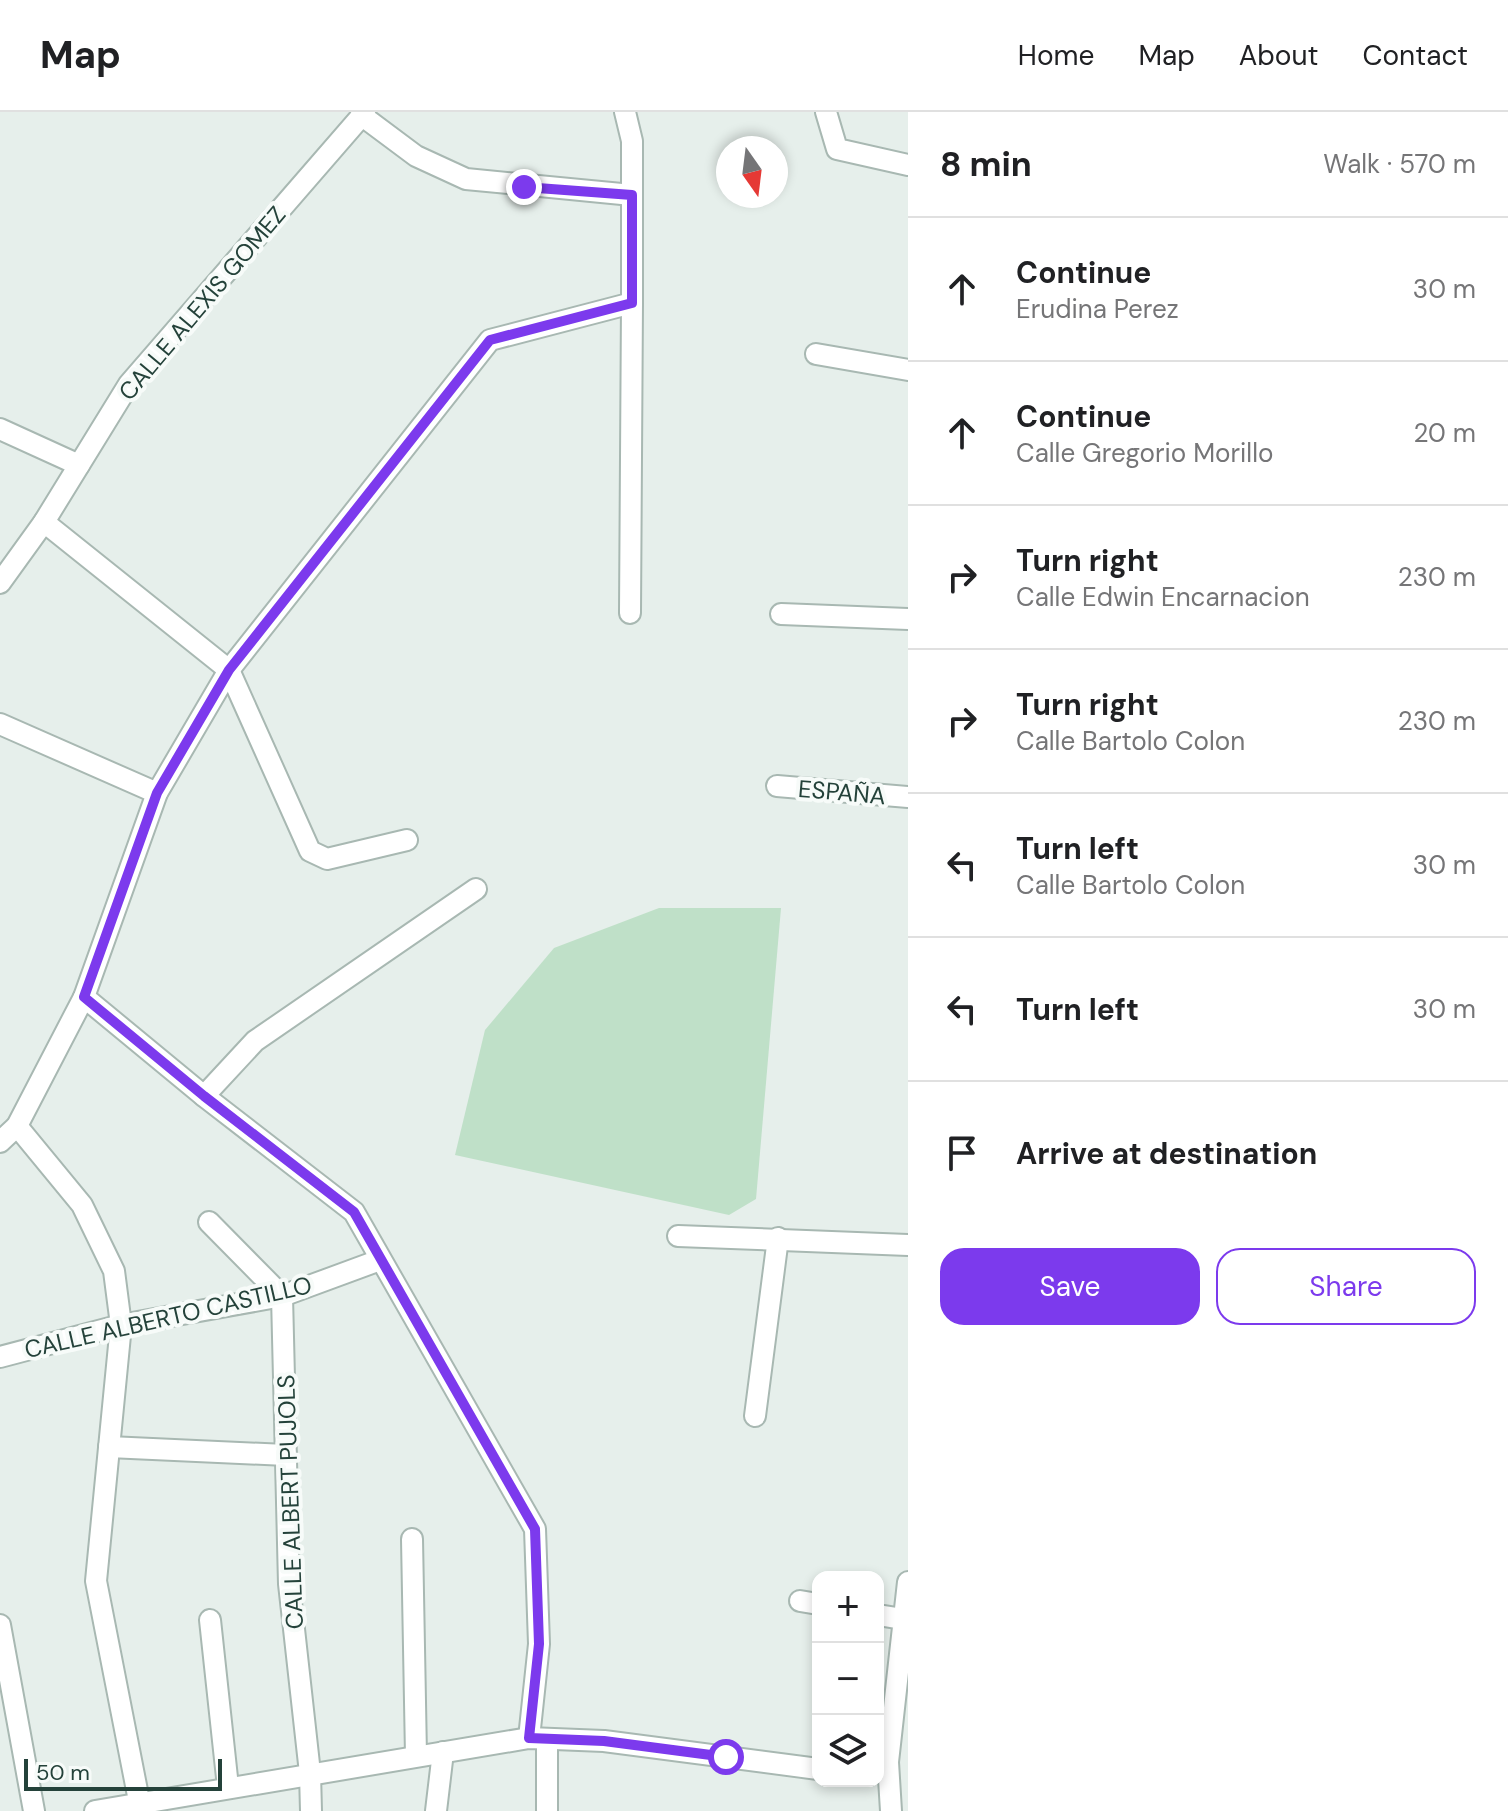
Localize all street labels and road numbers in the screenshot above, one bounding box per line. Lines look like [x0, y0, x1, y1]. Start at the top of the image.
street label: CALLE ALEXIS GOMEZ [112, 200, 292, 406]
street label: ESPAÑA [797, 773, 887, 811]
street label: CALLE ALBERTO CASTILLO [21, 1269, 315, 1365]
street label: CALLE ALBERT PUJOLS [270, 1374, 310, 1630]

